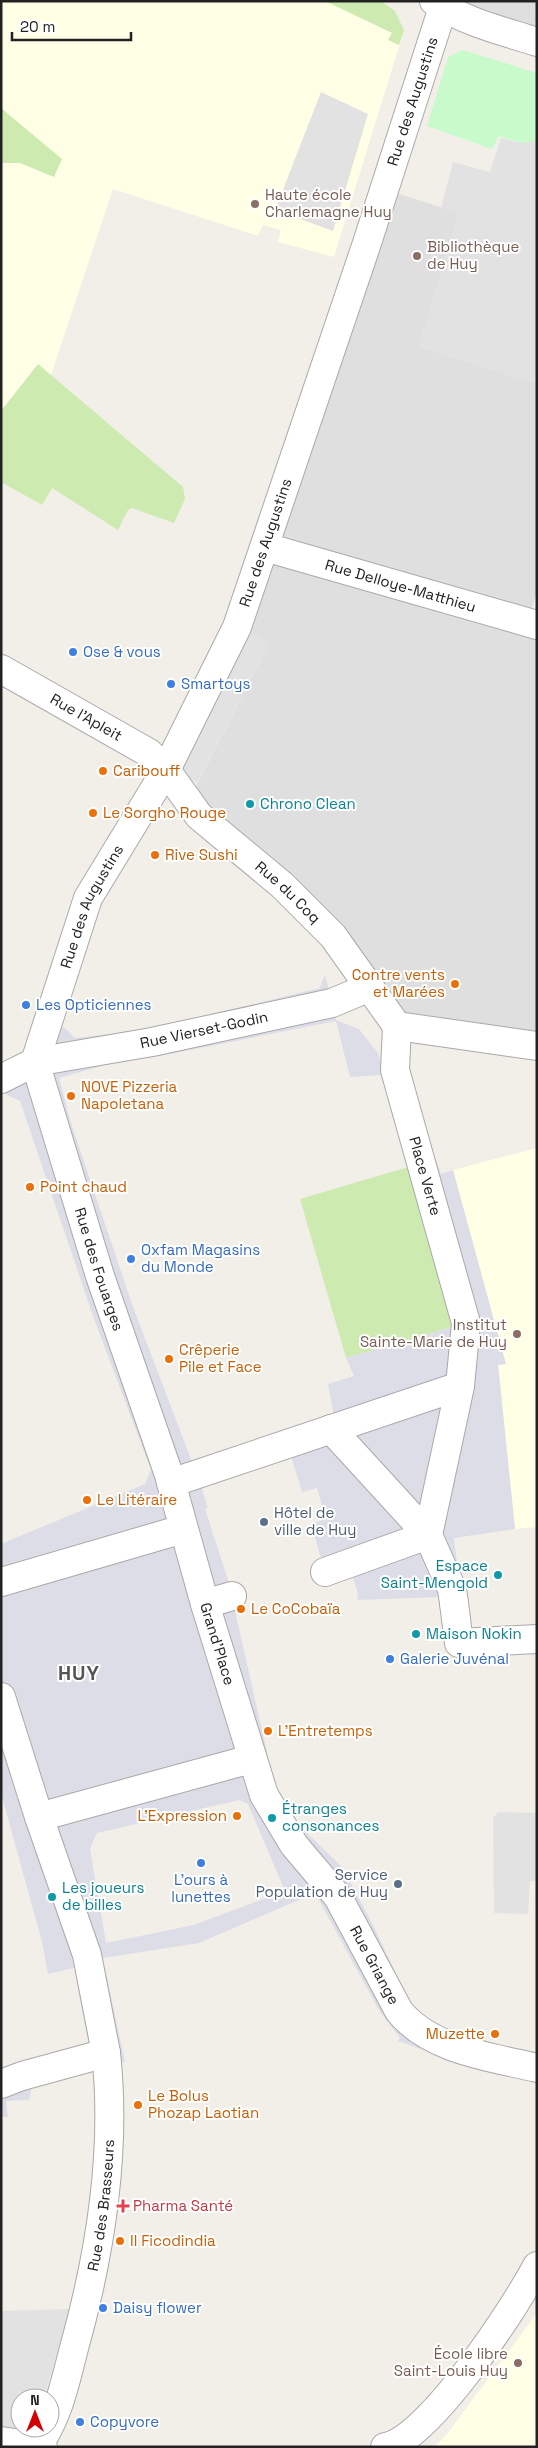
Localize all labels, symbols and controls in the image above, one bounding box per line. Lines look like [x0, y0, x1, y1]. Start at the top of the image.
scale bar [12, 10, 131, 42]
text: 20 m [20, 17, 55, 36]
street label: Rue des Augustins [382, 34, 442, 168]
place label: Haute école Charlemagne Huy [265, 185, 392, 221]
marker: Haute école Charlemagne Huy [249, 198, 261, 210]
place label: Bibliothèque de Huy [427, 237, 519, 273]
marker: Bibliothèque de Huy [411, 250, 423, 262]
street label: Rue des Augustins [235, 476, 296, 609]
street label: Rue Delloye-Matthieu [323, 555, 478, 616]
place label: Ose & vous [83, 642, 161, 661]
marker: Ose & vous [67, 646, 79, 658]
place label: Smartoys [181, 674, 250, 693]
marker: Smartoys [165, 678, 177, 690]
street label: Rue l'Apleit [47, 689, 126, 745]
place label: Caribouff [113, 761, 181, 780]
marker: Caribouff [97, 765, 109, 777]
place label: Chrono Clean [260, 794, 356, 813]
marker: Chrono Clean [244, 798, 256, 810]
place label: Le Sorgho Rouge [103, 803, 226, 822]
marker: Le Sorgho Rouge [87, 807, 99, 819]
street label: Rue des Augustins [56, 841, 127, 971]
place label: Rive Sushi [165, 845, 238, 864]
marker: Rive Sushi [149, 849, 161, 861]
street label: Rue du Coq [252, 857, 325, 927]
place label: Contre vents et Marées [352, 965, 445, 1001]
marker: Contre vents et Marées [449, 978, 461, 990]
place label: Les Opticiennes [36, 995, 152, 1014]
marker: Les Opticiennes [20, 999, 32, 1011]
street label: Rue Vierset-Godin [138, 1007, 270, 1052]
place label: NOVE Pizzeria Napoletana [81, 1077, 178, 1113]
marker: NOVE Pizzeria Napoletana [65, 1090, 77, 1102]
street label: Place Verte [405, 1134, 446, 1218]
place label: Point chaud [40, 1177, 127, 1196]
marker: Point chaud [24, 1181, 36, 1193]
street label: Rue des Fouarges [71, 1205, 128, 1333]
place label: Oxfam Magasins du Monde [141, 1240, 260, 1276]
marker: Oxfam Magasins du Monde [125, 1253, 137, 1265]
place label: Institut Sainte-Marie de Huy [360, 1315, 507, 1351]
marker: Institut Sainte-Marie de Huy [511, 1328, 523, 1340]
place label: Crêperie Pile et Face [179, 1340, 262, 1376]
marker: Crêperie Pile et Face [163, 1353, 175, 1365]
place label: Le Litéraire [97, 1490, 177, 1509]
marker: Le Litéraire [81, 1494, 93, 1506]
place label: Hôtel de ville de Huy [274, 1503, 356, 1539]
marker: Hôtel de ville de Huy [258, 1516, 270, 1528]
place label: Espace Saint-Mengold [381, 1556, 488, 1592]
marker: Espace Saint-Mengold [492, 1569, 504, 1581]
place label: Le CoCobaïa [251, 1599, 341, 1618]
street label: Grand'Place [196, 1600, 240, 1687]
marker: Le CoCobaïa [235, 1603, 247, 1615]
place label: Maison Nokin [426, 1624, 522, 1643]
marker: Maison Nokin [410, 1628, 422, 1640]
place label: Galerie Juvénal [400, 1649, 509, 1668]
marker: Galerie Juvénal [384, 1653, 396, 1665]
district label: HUY [58, 1660, 100, 1686]
place label: L'Entretemps [278, 1721, 373, 1740]
marker: L'Entretemps [262, 1725, 274, 1737]
place label: Étranges consonances [282, 1799, 379, 1835]
place label: L'Expression [137, 1806, 227, 1825]
marker: L'Expression [231, 1810, 243, 1822]
marker: Étranges consonances [266, 1812, 278, 1824]
marker: L'ours à lunettes [195, 1857, 207, 1869]
place label: Service Population de Huy [256, 1865, 388, 1901]
place label: L'ours à lunettes [171, 1870, 231, 1906]
place label: Les joueurs de billes [62, 1878, 144, 1914]
marker: Service Population de Huy [392, 1878, 404, 1890]
marker: Les joueurs de billes [46, 1891, 58, 1903]
street label: Rue Griange [346, 1922, 404, 2008]
place label: Muzette [426, 2024, 485, 2043]
marker: Muzette [489, 2028, 501, 2040]
place label: Le Bolus Phozap Laotian [148, 2086, 259, 2122]
marker: Le Bolus Phozap Laotian [132, 2099, 144, 2111]
street label: Rue des Brasseurs [83, 2139, 118, 2273]
place label: Pharma Santé [133, 2196, 233, 2215]
marker: Pharma Santé [117, 2200, 129, 2212]
place label: Il Ficodindia [130, 2231, 216, 2250]
marker: Il Ficodindia [114, 2235, 126, 2247]
place label: Daisy flower [113, 2298, 202, 2317]
marker: Daisy flower [97, 2302, 109, 2314]
place label: École libre Saint-Louis Huy [394, 2344, 508, 2380]
marker: École libre Saint-Louis Huy [512, 2357, 524, 2369]
north arrow [10, 2388, 60, 2438]
text: N [30, 2391, 40, 2409]
place label: Copyvore [90, 2412, 159, 2431]
marker: Copyvore [74, 2416, 86, 2428]

